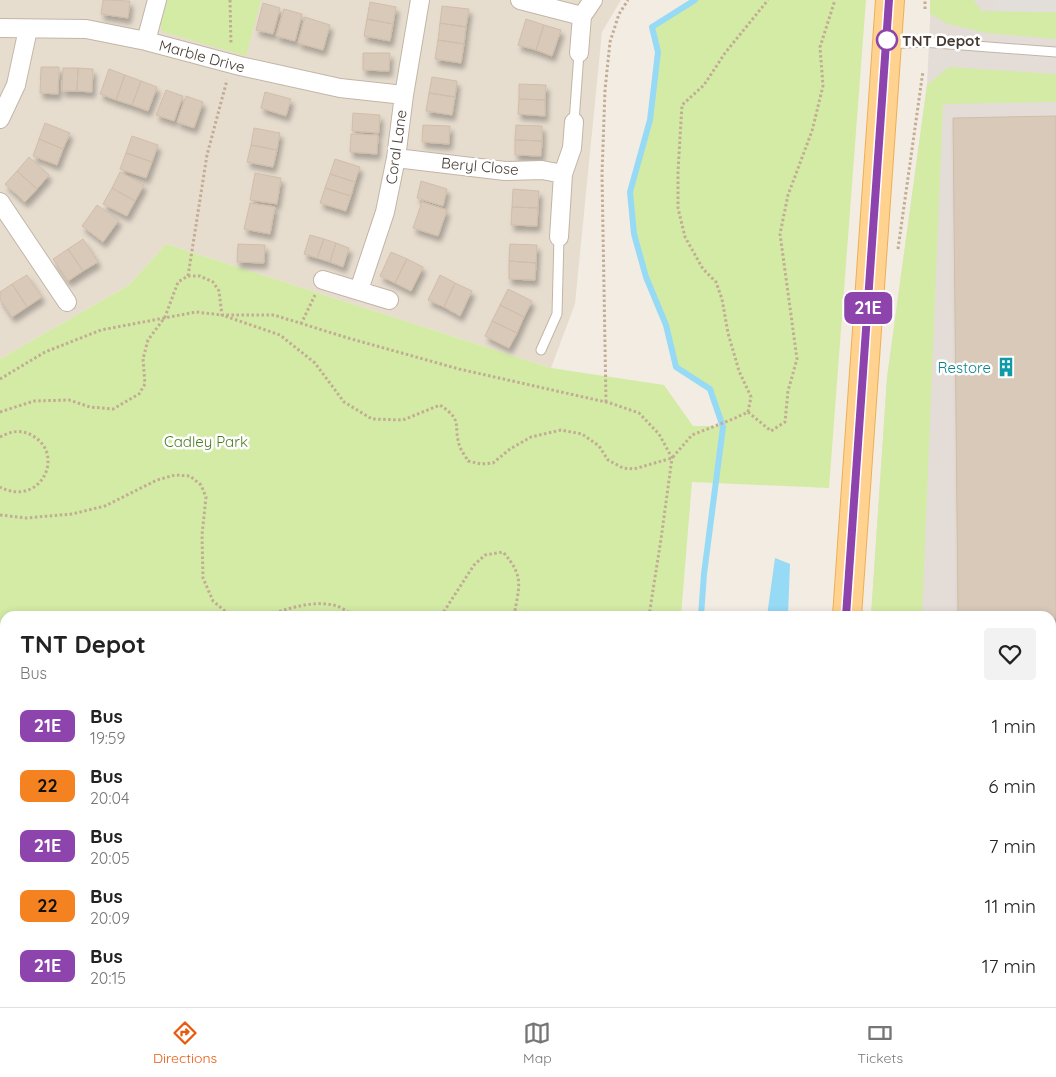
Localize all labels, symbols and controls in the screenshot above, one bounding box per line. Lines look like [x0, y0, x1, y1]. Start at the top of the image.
marker: TNT Depot [876, 29, 898, 51]
place label: TNT Depot [902, 31, 981, 50]
street label: Marble Drive [157, 35, 247, 77]
street label: Coral Lane [381, 108, 411, 186]
street label: Beryl Close [440, 153, 520, 179]
line badge: 21E [839, 292, 897, 324]
text: 21E [854, 296, 882, 319]
building icon: Restore [995, 356, 1017, 378]
place label: Restore [938, 358, 991, 377]
park label: Cadley Park [164, 432, 248, 451]
button: heart [984, 628, 1036, 680]
text: TNT Depot [20, 629, 146, 659]
text: Bus [20, 663, 47, 683]
text: Bus [90, 704, 123, 728]
text: 21E [34, 714, 61, 737]
text: 1 min [991, 714, 1036, 738]
text: 19:59 [90, 728, 126, 748]
text: Bus [90, 764, 123, 788]
text: 22 [37, 774, 58, 797]
text: 6 min [988, 774, 1036, 798]
text: 20:04 [90, 788, 129, 808]
text: Bus [90, 824, 123, 848]
text: 21E [34, 834, 61, 857]
text: 7 min [989, 834, 1036, 858]
text: 20:05 [90, 848, 130, 868]
text: Bus [90, 884, 123, 908]
text: 22 [37, 894, 58, 917]
text: 11 min [984, 894, 1036, 918]
text: 20:09 [90, 908, 130, 928]
text: Bus [90, 944, 123, 968]
text: 21E [34, 954, 61, 977]
text: 17 min [982, 954, 1036, 978]
text: 20:15 [90, 968, 126, 988]
tab: Directions [153, 1019, 217, 1067]
tab: Map [523, 1019, 552, 1067]
tab: Tickets [858, 1019, 903, 1067]

